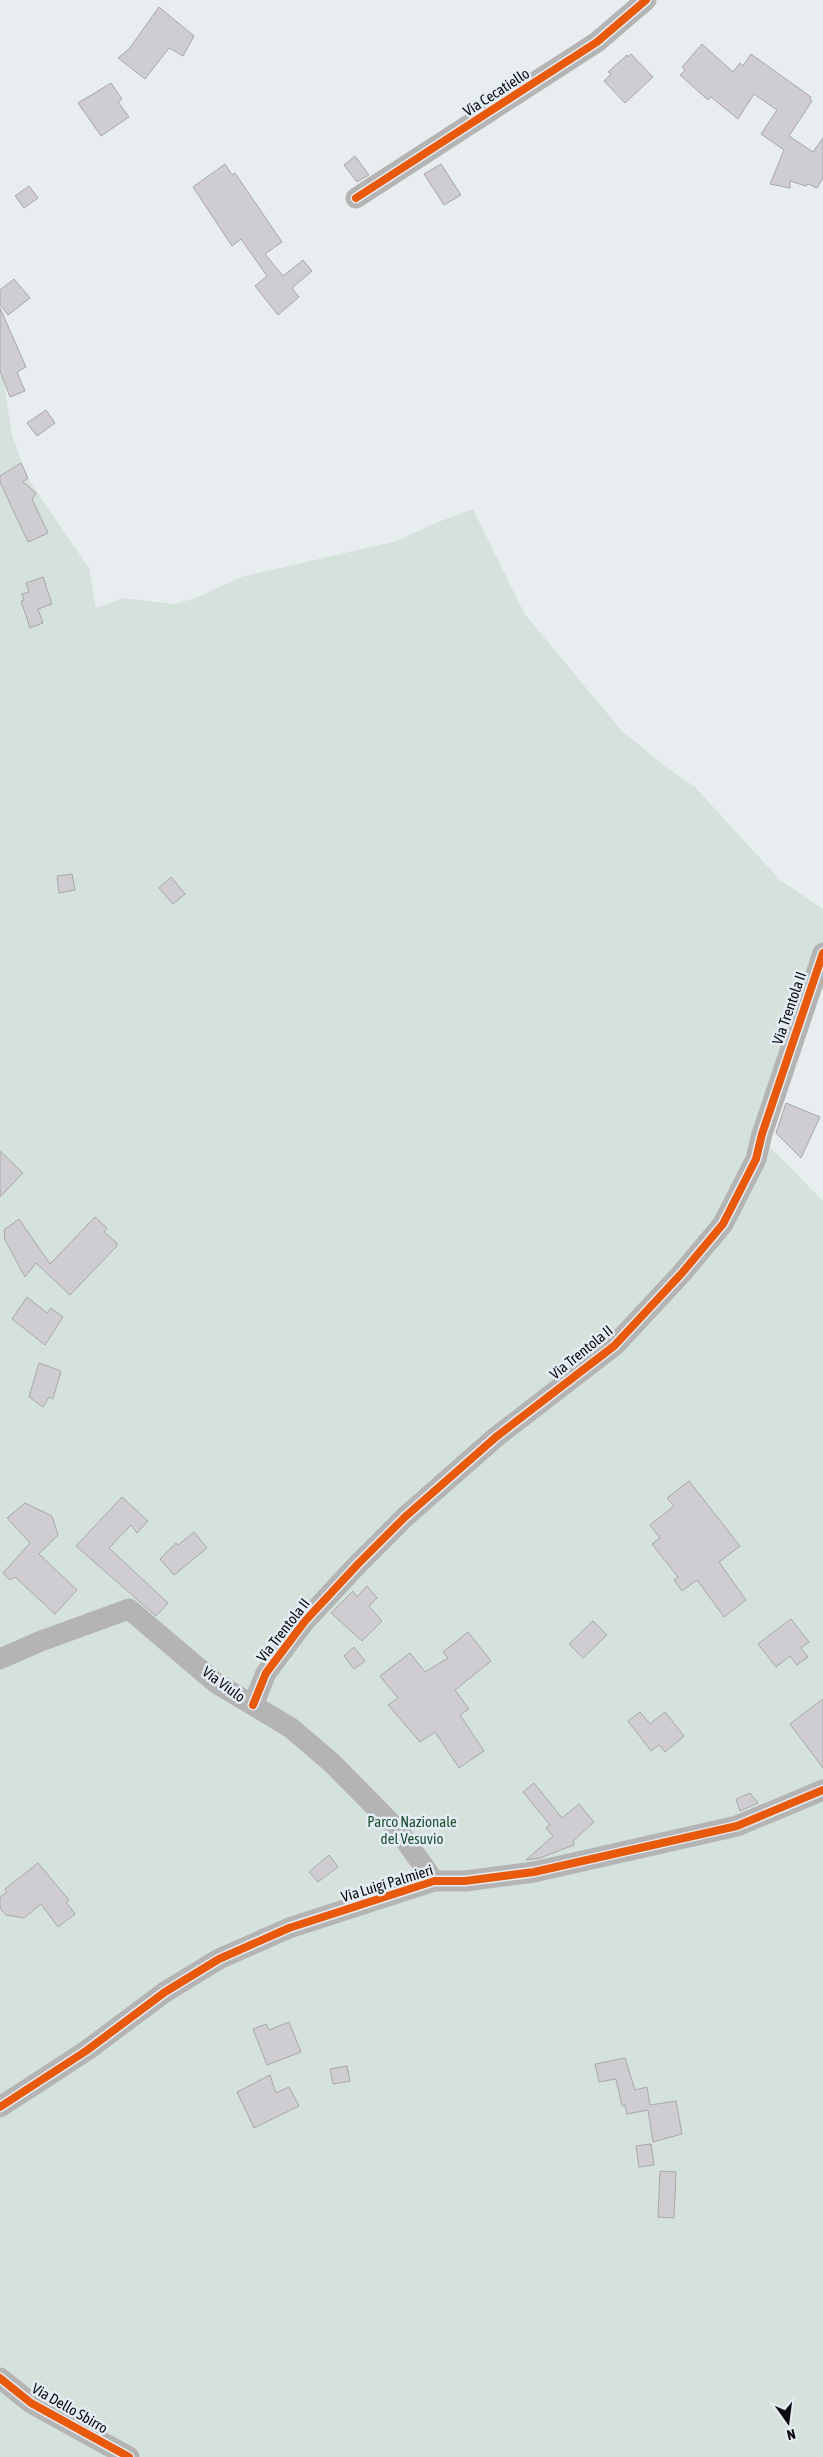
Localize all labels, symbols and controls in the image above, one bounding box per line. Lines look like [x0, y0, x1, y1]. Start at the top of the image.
street label: Via Cecatiello [460, 64, 532, 120]
street label: Via Trentola II [769, 969, 809, 1047]
street label: Via Trentola II [546, 1322, 616, 1382]
street label: Via Trentola II [253, 1595, 313, 1665]
street label: Via Viulo [199, 1663, 249, 1705]
park label: Parco Nazionale del Vesuvio [367, 1813, 457, 1847]
street label: Via Luigi Palmieri [339, 1861, 435, 1905]
street label: Via Dello Sbirro [29, 2379, 111, 2437]
north arrow [763, 2397, 813, 2447]
text: N [785, 2426, 797, 2443]

